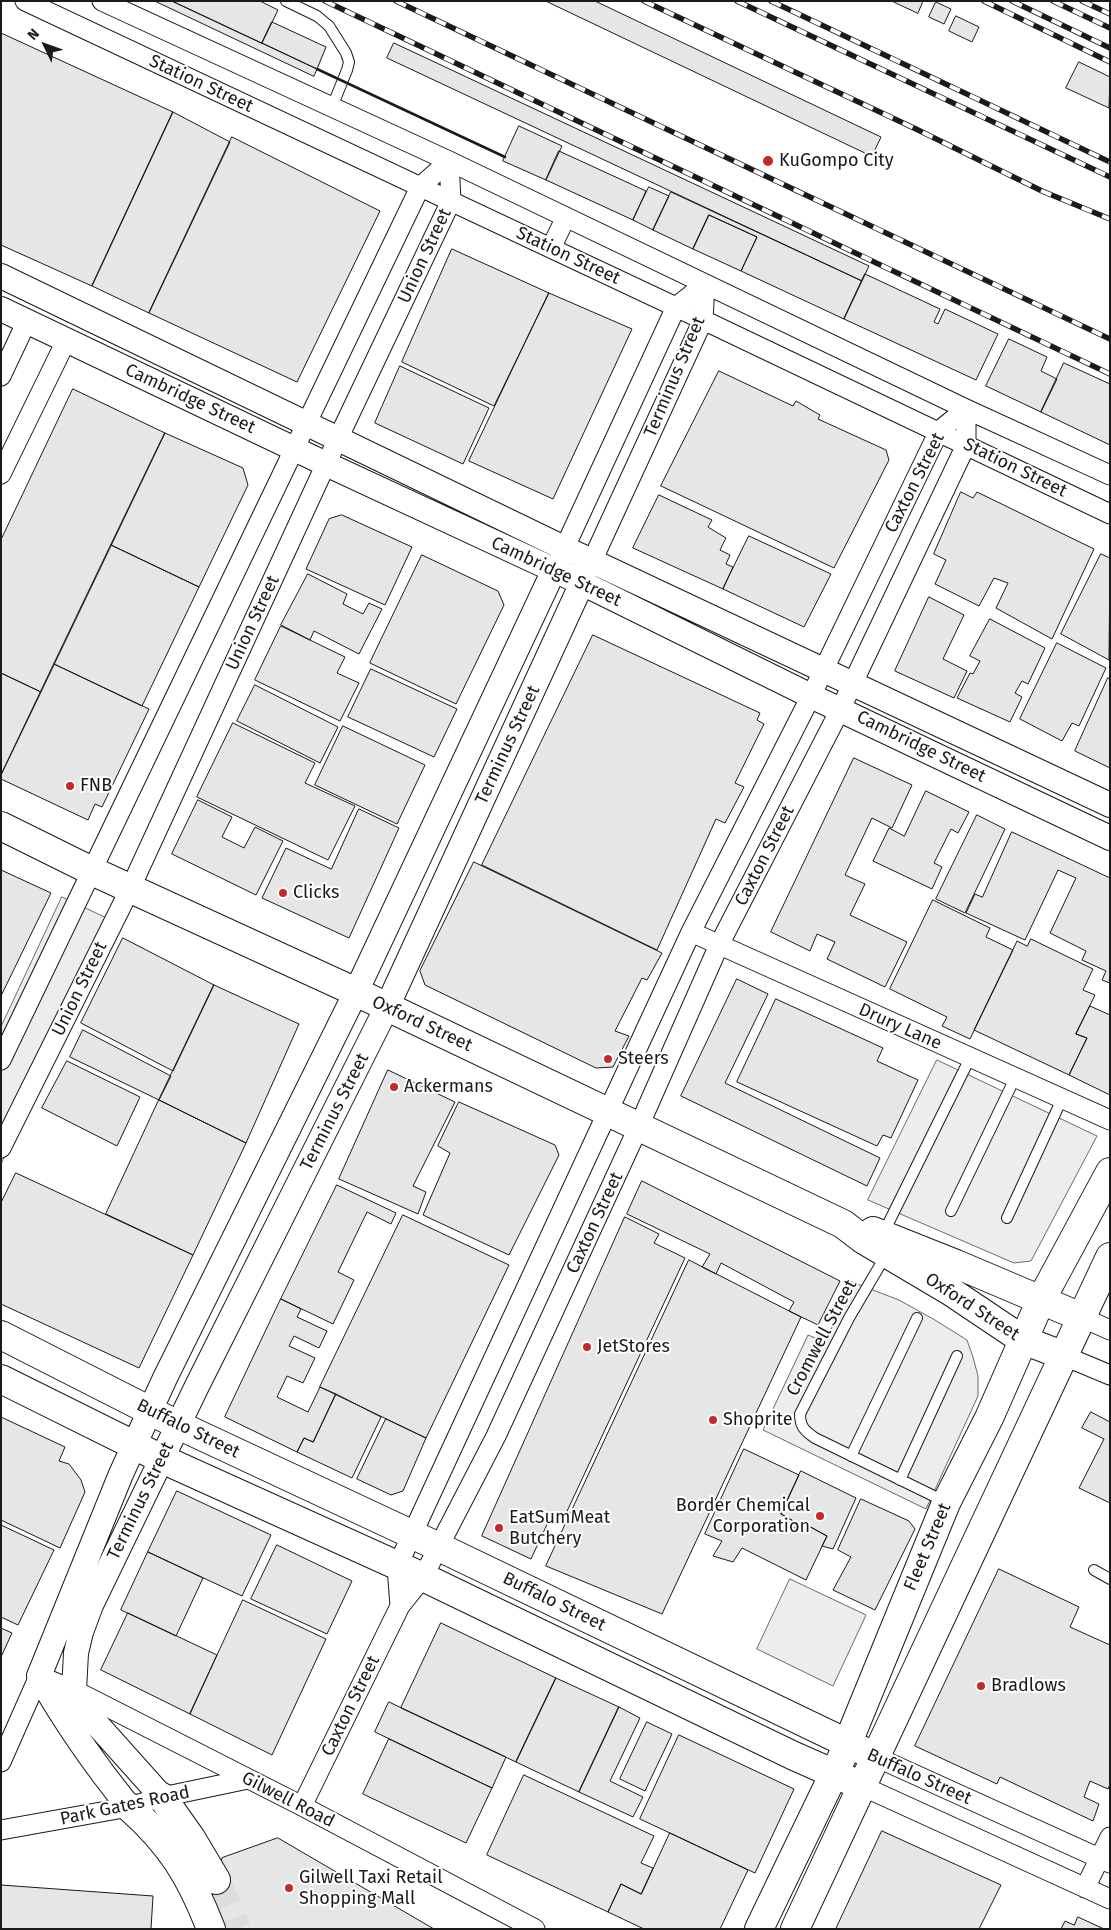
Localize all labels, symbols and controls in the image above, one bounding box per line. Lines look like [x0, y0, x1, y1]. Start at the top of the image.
north arrow [20, 20, 70, 70]
text: N [24, 25, 43, 44]
street label: Station Street [146, 51, 256, 117]
place label: KuGompo City [779, 150, 894, 172]
marker: KuGompo City [761, 154, 775, 168]
street label: Union Street [394, 205, 456, 307]
street label: Station Street [513, 223, 623, 289]
street label: Terminus Street [640, 314, 710, 440]
street label: Cambridge Street [122, 359, 258, 439]
street label: Caxton Street [881, 429, 949, 537]
street label: Station Street [960, 434, 1070, 502]
street label: Cambridge Street [488, 532, 624, 612]
street label: Union Street [222, 572, 284, 674]
street label: Terminus Street [471, 682, 545, 808]
street label: Cambridge Street [853, 706, 989, 788]
place label: FNB [80, 775, 112, 797]
marker: FNB [64, 780, 76, 792]
street label: Caxton Street [731, 802, 799, 910]
place label: Clicks [293, 882, 339, 904]
marker: Clicks [277, 887, 289, 899]
street label: Union Street [48, 938, 112, 1040]
street label: Oxford Street [368, 991, 476, 1057]
street label: Drury Lane [855, 999, 945, 1055]
place label: Steers [618, 1048, 669, 1070]
street label: Terminus Street [296, 1050, 374, 1174]
marker: Steers [602, 1053, 614, 1065]
place label: Ackermans [404, 1076, 493, 1098]
marker: Ackermans [388, 1081, 400, 1093]
street label: Caxton Street [562, 1169, 628, 1277]
street label: Oxford Street [921, 1268, 1023, 1346]
street label: Cromwell Street [782, 1276, 862, 1400]
place label: JetStores [597, 1336, 670, 1358]
marker: JetStores [581, 1341, 593, 1353]
street label: Buffalo Street [133, 1395, 243, 1463]
place label: Shoprite [723, 1409, 793, 1431]
marker: Shoprite [707, 1414, 719, 1426]
street label: Terminus Street [103, 1438, 179, 1564]
place label: Border Chemical Corporation [676, 1495, 810, 1538]
street label: Fleet Street [900, 1500, 956, 1594]
place label: EatSumMeat Butchery [509, 1507, 610, 1550]
marker: Border Chemical Corporation [814, 1510, 826, 1522]
marker: EatSumMeat Butchery [493, 1522, 505, 1534]
street label: Buffalo Street [499, 1568, 609, 1636]
street label: Caxton Street [317, 1652, 385, 1760]
place label: Bradlows [991, 1675, 1066, 1697]
marker: Bradlows [975, 1680, 987, 1692]
street label: Buffalo Street [863, 1744, 975, 1810]
street label: Gilwell Road [238, 1767, 338, 1833]
street label: Park Gates Road [58, 1782, 192, 1830]
place label: Gilwell Taxi Retail Shopping Mall [299, 1867, 442, 1910]
marker: Gilwell Taxi Retail Shopping Mall [283, 1882, 295, 1894]

